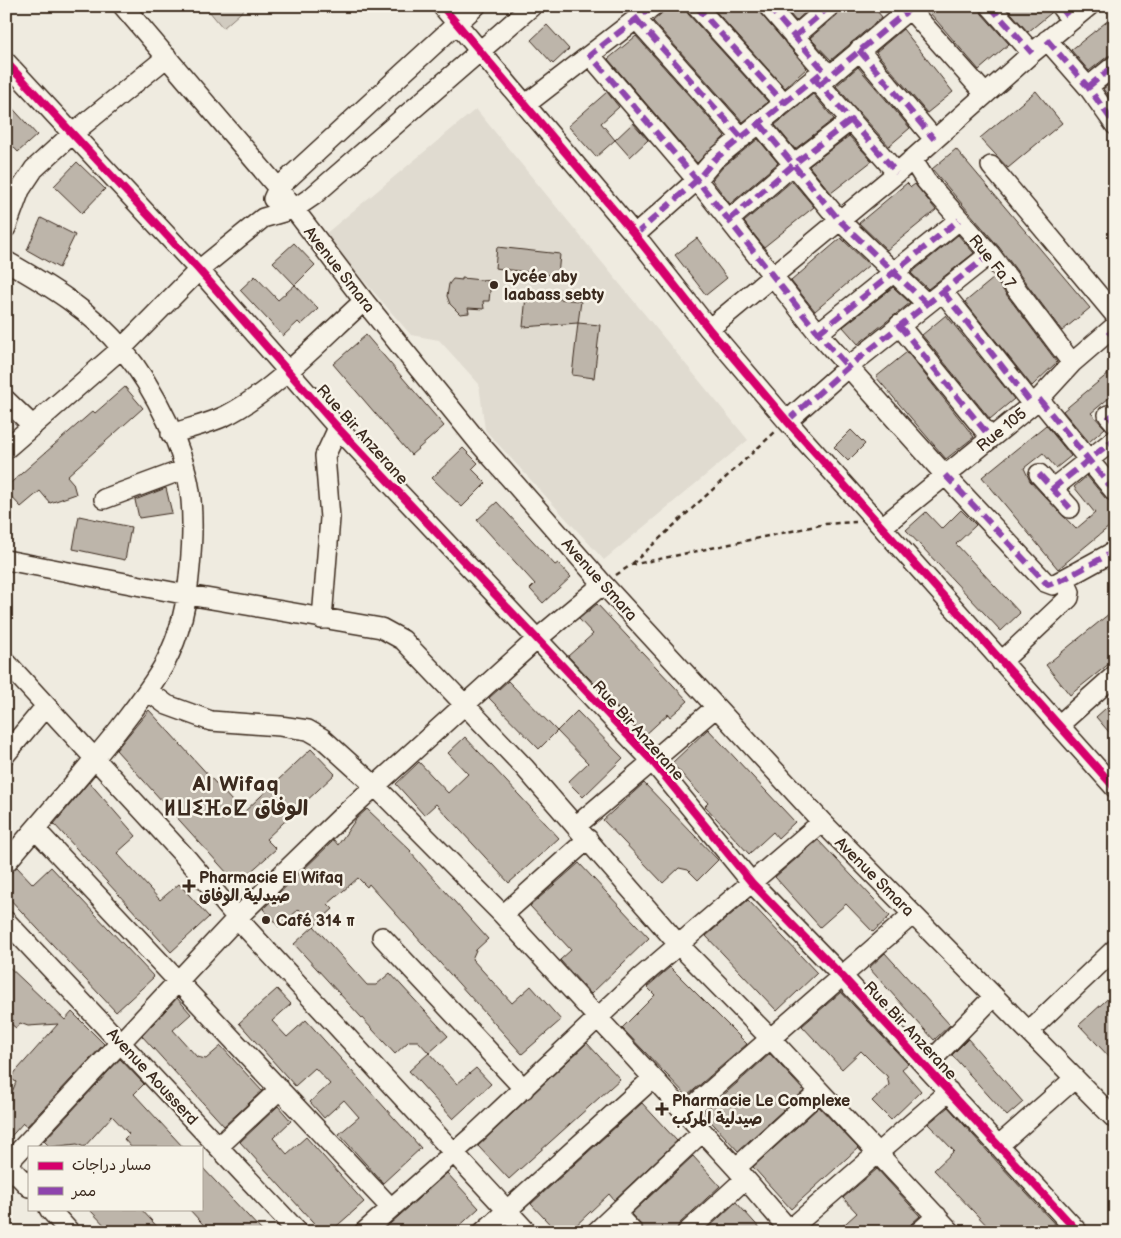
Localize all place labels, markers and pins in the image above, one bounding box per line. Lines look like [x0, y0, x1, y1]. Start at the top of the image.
place label: Lycée aby laabass sebty [504, 268, 605, 305]
marker: Lycée aby laabass sebty [488, 279, 500, 291]
place label: Pharmacie El Wifaq صيدلية الوفاق [199, 869, 343, 907]
marker: Pharmacie El Wifaq صيدلية الوفاق [183, 880, 195, 892]
place label: Café 314 π [276, 912, 355, 931]
marker: Café 314 π [260, 914, 272, 926]
place label: Pharmacie Le Complexe صيدلية المركب [672, 1092, 850, 1129]
marker: Pharmacie Le Complexe صيدلية المركب [656, 1103, 668, 1115]

